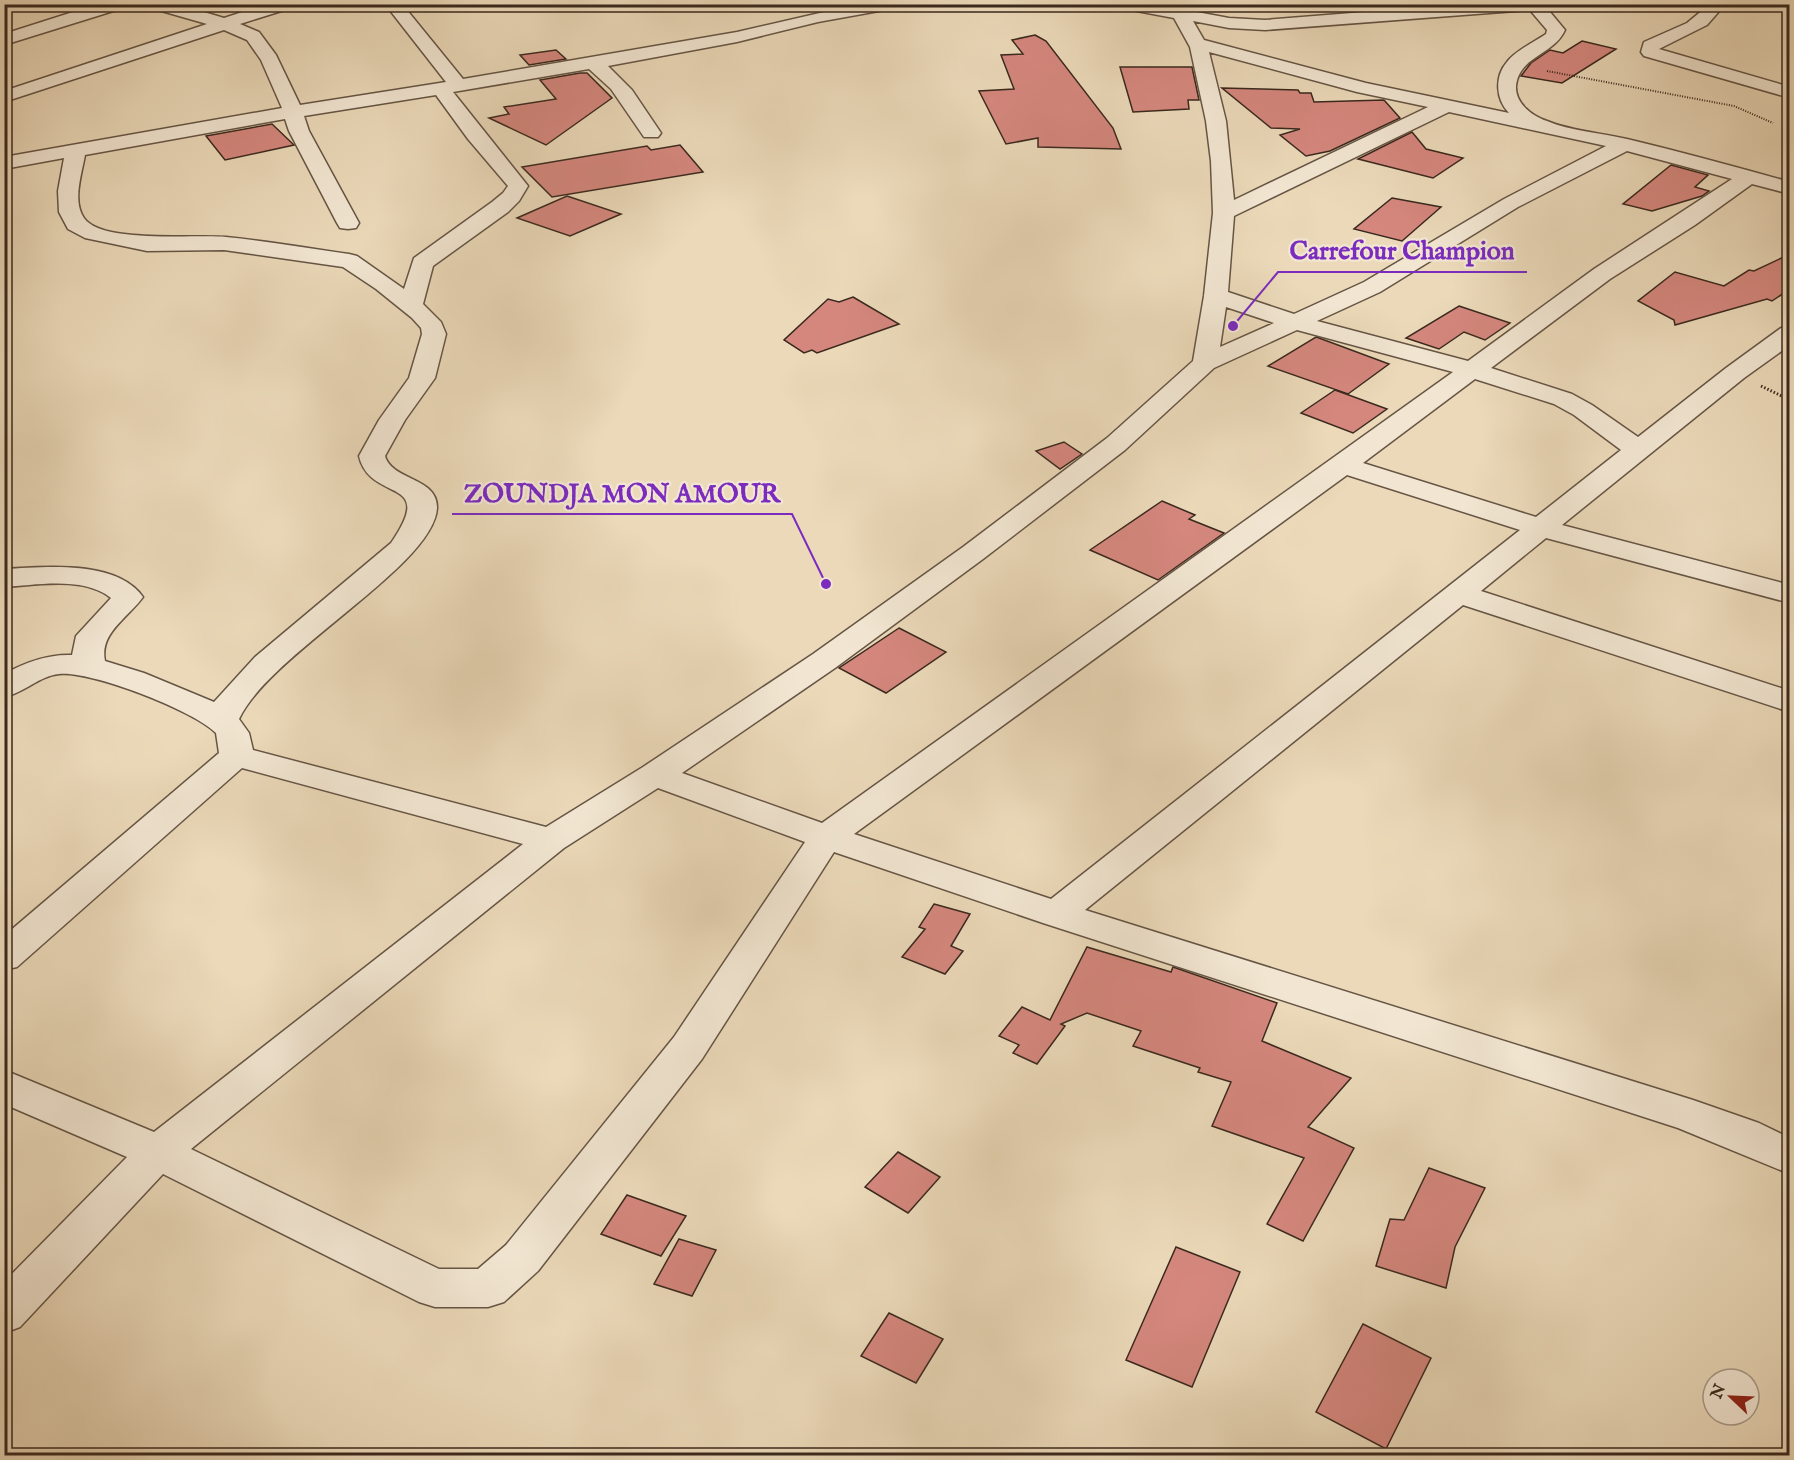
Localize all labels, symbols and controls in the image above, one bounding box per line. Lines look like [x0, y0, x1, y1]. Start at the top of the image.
callout: Carrefour Champion [1278, 228, 1527, 272]
text: Carrefour Champion [1289, 235, 1515, 268]
callout: ZOUNDJA MON AMOUR [452, 470, 792, 514]
text: ZOUNDJA MON AMOUR [464, 478, 781, 511]
north arrow [1701, 1367, 1761, 1427]
text: N [1707, 1381, 1731, 1403]

